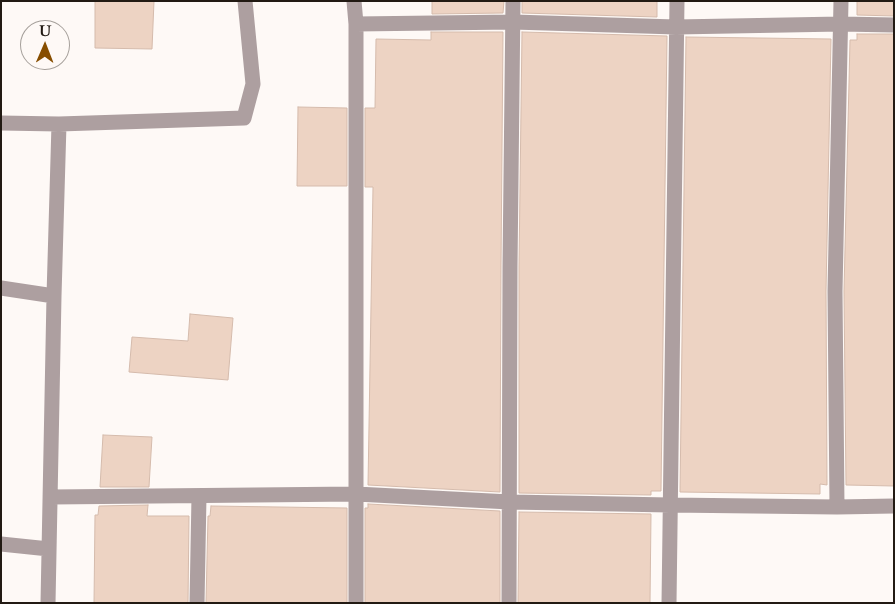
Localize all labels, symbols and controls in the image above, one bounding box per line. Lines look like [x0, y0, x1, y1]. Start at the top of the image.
north arrow [20, 20, 70, 70]
text: U [39, 22, 52, 40]

